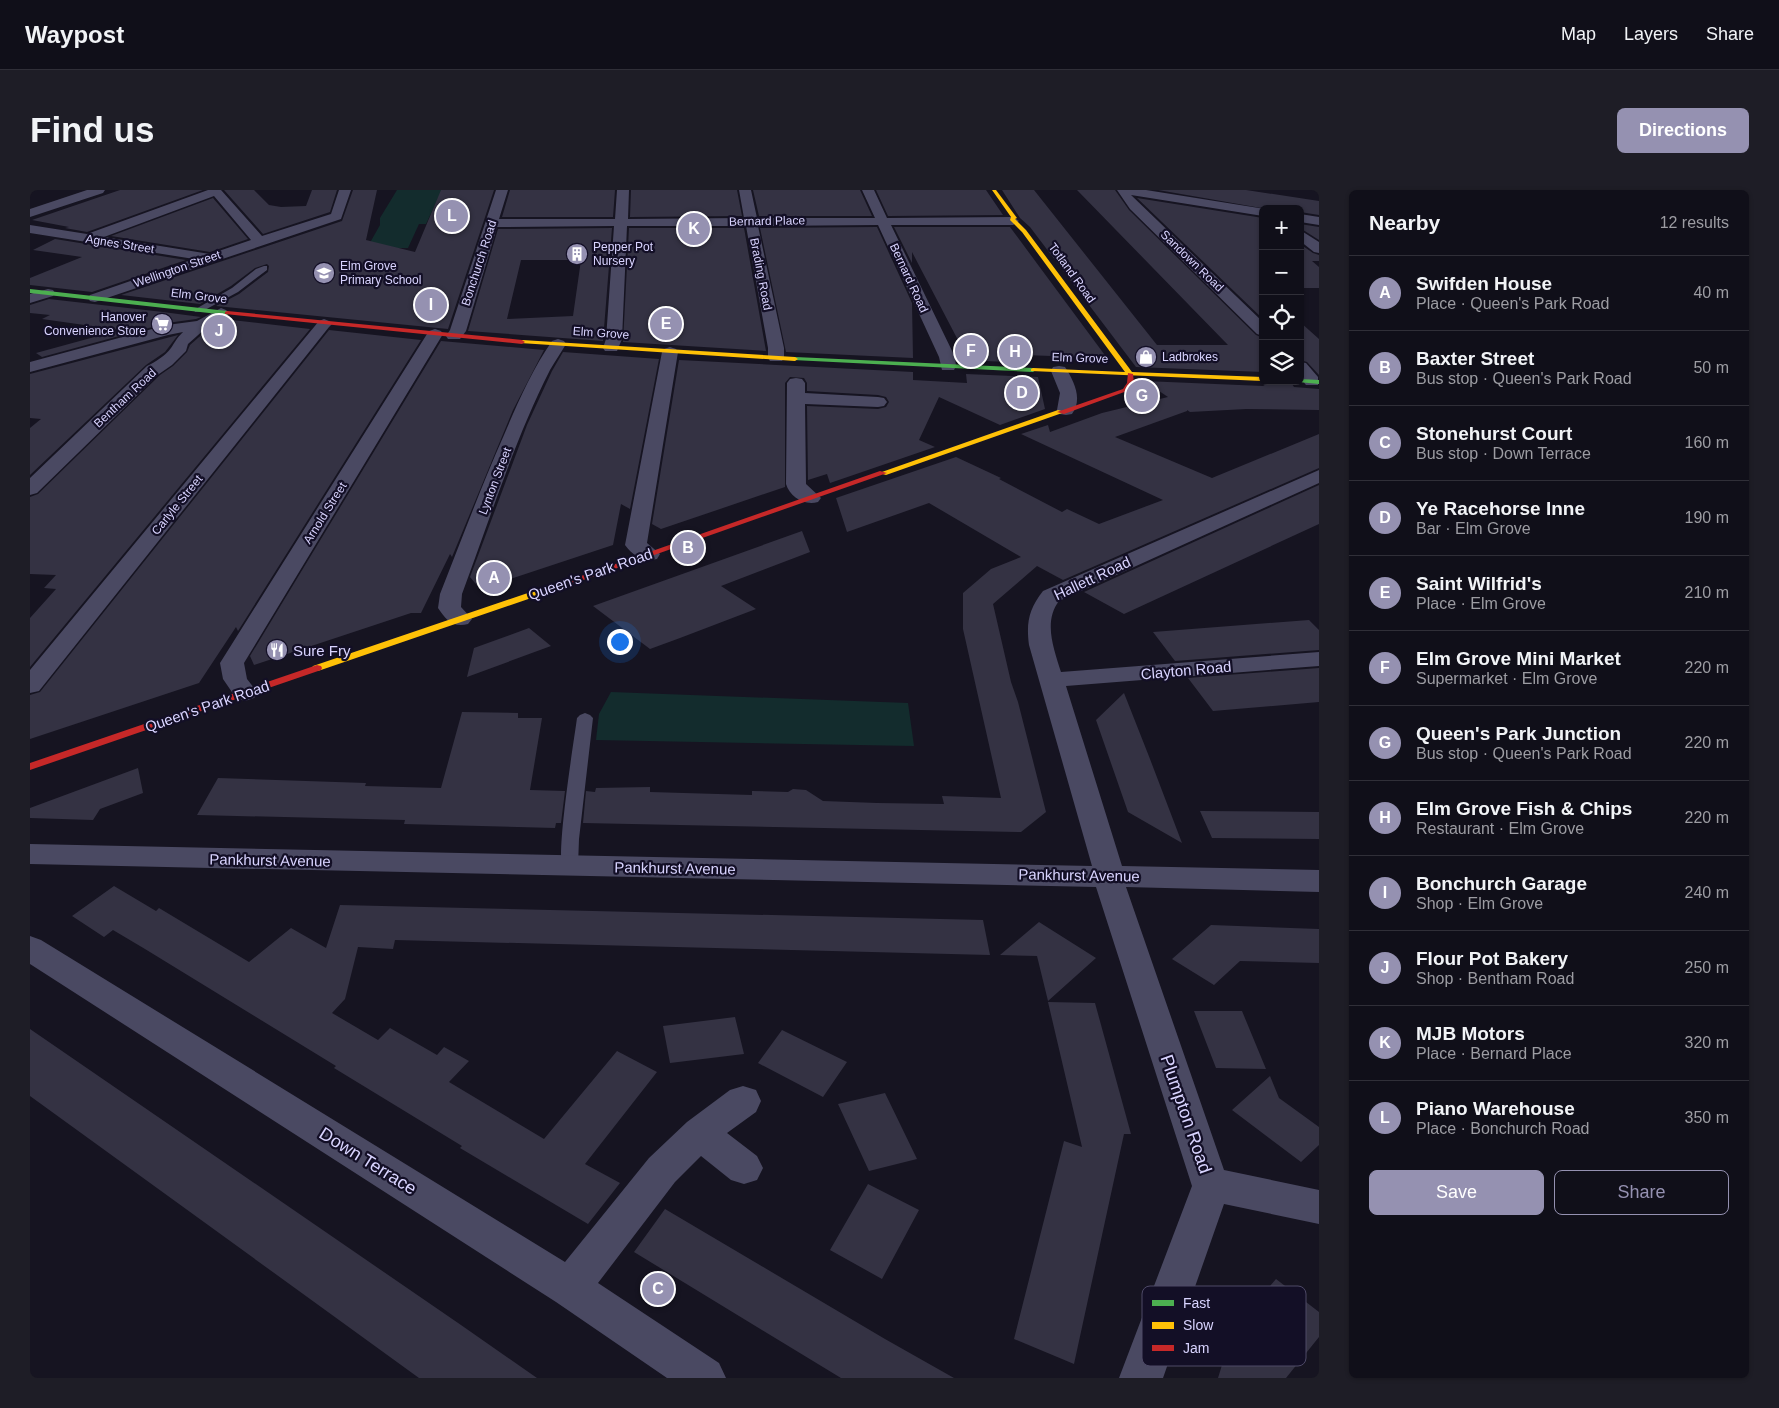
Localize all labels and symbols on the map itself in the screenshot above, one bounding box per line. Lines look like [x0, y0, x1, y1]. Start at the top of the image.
pin: L [436, 197, 468, 235]
pin: K [678, 210, 710, 248]
street label: Bernard Place [729, 213, 805, 229]
street label: Bonchurch Road [459, 218, 499, 308]
street label: Sandown Road [1158, 227, 1226, 295]
street label: Agnes Street [85, 232, 156, 256]
street label: Brading Road [747, 237, 775, 311]
place label: Pepper Pot Nursery [593, 240, 654, 268]
street label: Totland Road [1046, 240, 1098, 306]
street label: Bernard Road [887, 241, 931, 315]
building icon: Pepper Pot Nursery [565, 242, 589, 266]
street label: Wellington Street [132, 247, 223, 290]
place label: Elm Grove Primary School [340, 259, 421, 287]
school or university icon: Elm Grove Primary School [312, 261, 336, 285]
street label: Elm Grove [170, 286, 228, 306]
pin: I [415, 286, 447, 324]
pin: E [650, 305, 682, 343]
place label: Hanover Convenience Store [44, 310, 146, 338]
supermarket icon: Hanover Convenience Store [150, 312, 174, 336]
pin: J [203, 312, 235, 350]
street label: Elm Grove [572, 324, 630, 342]
pin: F [955, 332, 987, 370]
pin: H [999, 333, 1031, 371]
shop icon: Ladbrokes [1134, 345, 1158, 369]
street label: Elm Grove [1051, 350, 1109, 366]
place label: Ladbrokes [1162, 350, 1218, 364]
street label: Bentham Road [91, 366, 159, 430]
pin: D [1006, 374, 1038, 412]
pin: G [1126, 377, 1158, 415]
street label: Lynton Street [476, 445, 514, 517]
street label: Carlyle Street [149, 472, 206, 538]
street label: Arnold Street [301, 479, 350, 546]
pin: B [672, 529, 704, 567]
street label: Queen's Park Road [526, 545, 654, 603]
street label: Hallett Road [1051, 553, 1133, 603]
pin: A [478, 559, 510, 597]
your location [607, 629, 633, 655]
restaurant icon: Sure Fry [265, 638, 289, 662]
place label: Sure Fry [293, 642, 351, 659]
street label: Clayton Road [1140, 658, 1232, 682]
street label: Queen's Park Road [143, 677, 271, 735]
street label: Pankhurst Avenue [209, 850, 331, 870]
street label: Pankhurst Avenue [614, 858, 736, 878]
street label: Pankhurst Avenue [1018, 865, 1140, 885]
street label: Plumpton Road [1156, 1052, 1216, 1176]
street label: Down Terrace [316, 1123, 420, 1199]
pin: C [642, 1270, 674, 1308]
legend [1142, 1286, 1306, 1366]
text: Fast [1183, 1295, 1210, 1311]
text: Slow [1183, 1317, 1214, 1333]
text: Jam [1183, 1340, 1209, 1356]

